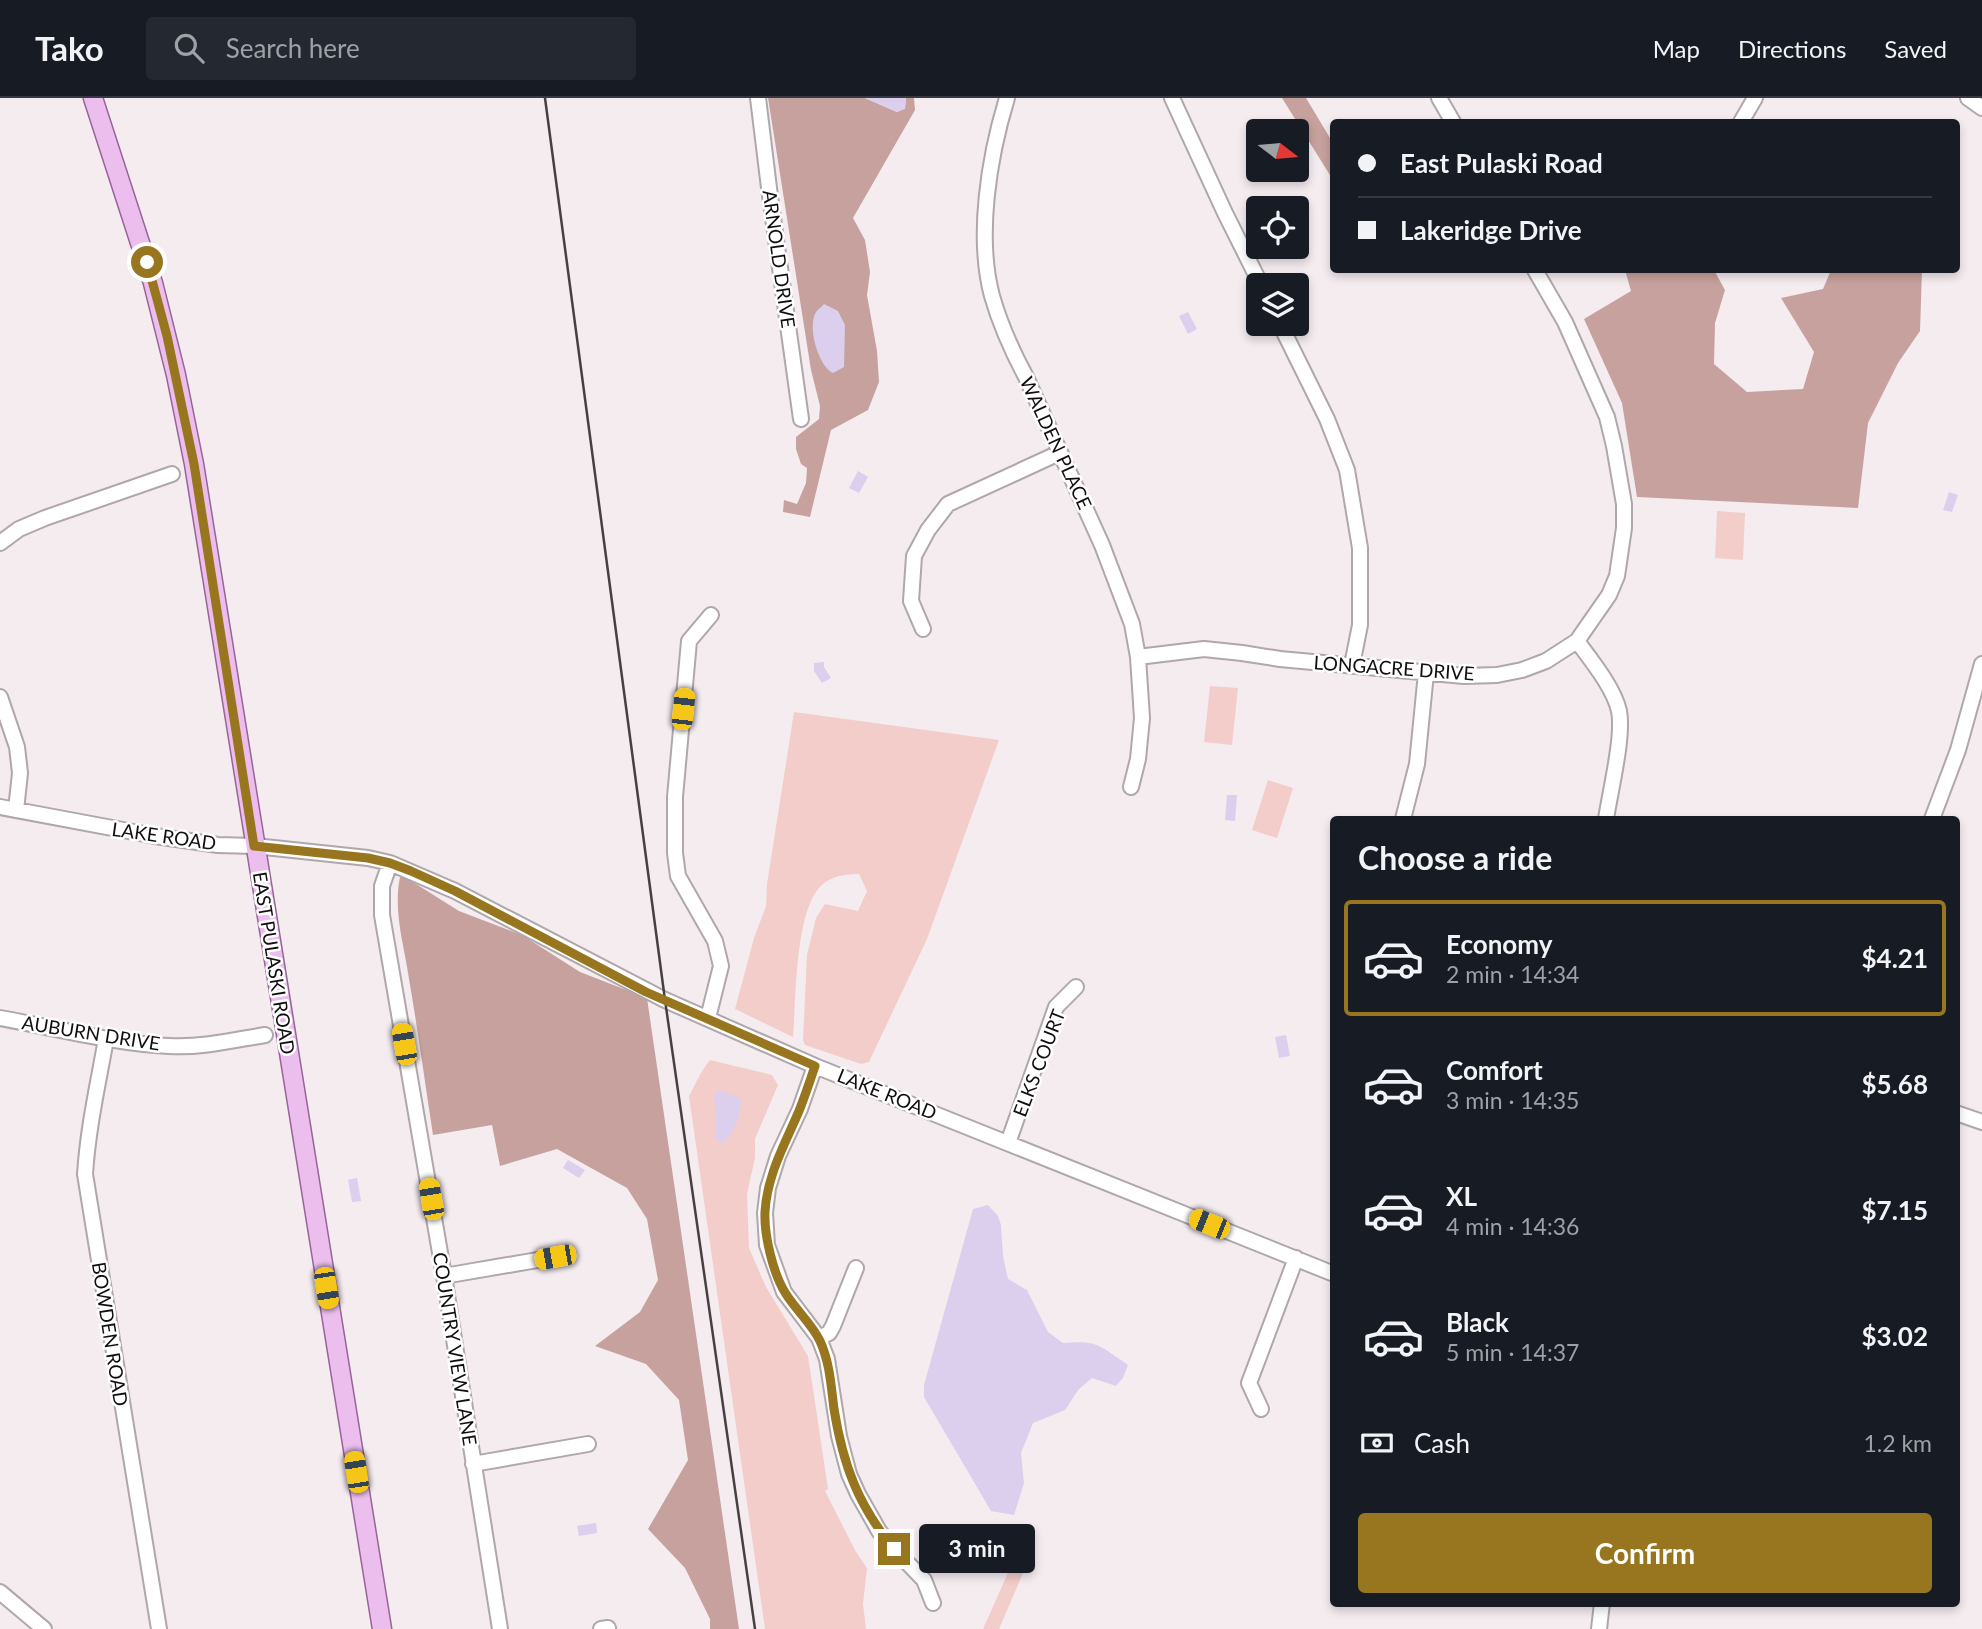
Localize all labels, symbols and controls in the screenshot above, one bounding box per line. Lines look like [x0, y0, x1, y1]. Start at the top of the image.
search box [146, 17, 636, 80]
text: Tako [35, 28, 104, 68]
icon: search [170, 29, 208, 67]
text: Search here [226, 32, 360, 64]
text: Map [1653, 34, 1700, 63]
text: Directions [1738, 34, 1846, 63]
text: Saved [1884, 34, 1947, 63]
north arrow [1246, 119, 1309, 182]
map controls [1246, 119, 1309, 336]
text: East Pulaski Road [1400, 147, 1603, 179]
street label: ARNOLD DRIVE [758, 188, 801, 329]
button: locate [1246, 196, 1309, 259]
text: Lakeridge Drive [1400, 214, 1582, 246]
route start [131, 246, 163, 278]
button: layers [1246, 273, 1309, 336]
street label: WALDEN PLACE [1016, 373, 1097, 513]
street label: LONGACRE DRIVE [1313, 650, 1475, 685]
car [671, 687, 696, 731]
street label: LAKE ROAD [110, 817, 218, 854]
text: Choose a ride [1358, 838, 1552, 877]
street label: EAST PULASKI ROAD [249, 870, 300, 1056]
icon: car [1362, 927, 1425, 990]
text: Economy [1446, 928, 1552, 960]
text: $4.21 [1862, 942, 1928, 974]
text: 2 min · 14:34 [1446, 960, 1579, 988]
street label: ELKS COURT [1008, 1006, 1069, 1120]
street label: AUBURN DRIVE [20, 1010, 162, 1055]
car [391, 1021, 418, 1067]
icon: car [1362, 1053, 1425, 1116]
text: Comfort [1446, 1054, 1543, 1086]
street label: LAKE ROAD [834, 1063, 940, 1124]
text: $5.68 [1862, 1068, 1928, 1100]
text: 3 min · 14:35 [1446, 1086, 1579, 1114]
car [418, 1176, 445, 1222]
icon: car [1362, 1179, 1425, 1242]
text: XL [1446, 1180, 1477, 1212]
text: $7.15 [1862, 1194, 1928, 1226]
car [1186, 1206, 1233, 1242]
text: 4 min · 14:36 [1446, 1212, 1579, 1240]
car [533, 1243, 578, 1271]
street label: COUNTRY VIEW LANE [429, 1251, 482, 1447]
street label: BOWDEN ROAD [88, 1260, 133, 1408]
car [313, 1266, 340, 1310]
icon: car [1362, 1305, 1425, 1368]
text: Black [1446, 1306, 1509, 1338]
text: $3.02 [1862, 1320, 1928, 1352]
text: 5 min · 14:37 [1446, 1338, 1579, 1366]
icon: cash [1358, 1424, 1396, 1462]
text: Cash [1414, 1427, 1470, 1459]
text: 1.2 km [1863, 1429, 1932, 1457]
car [343, 1450, 370, 1494]
button: Confirm [1358, 1513, 1932, 1593]
callout: 3 min [918, 1524, 1034, 1574]
route end [878, 1533, 910, 1565]
text: 3 min [948, 1534, 1006, 1562]

